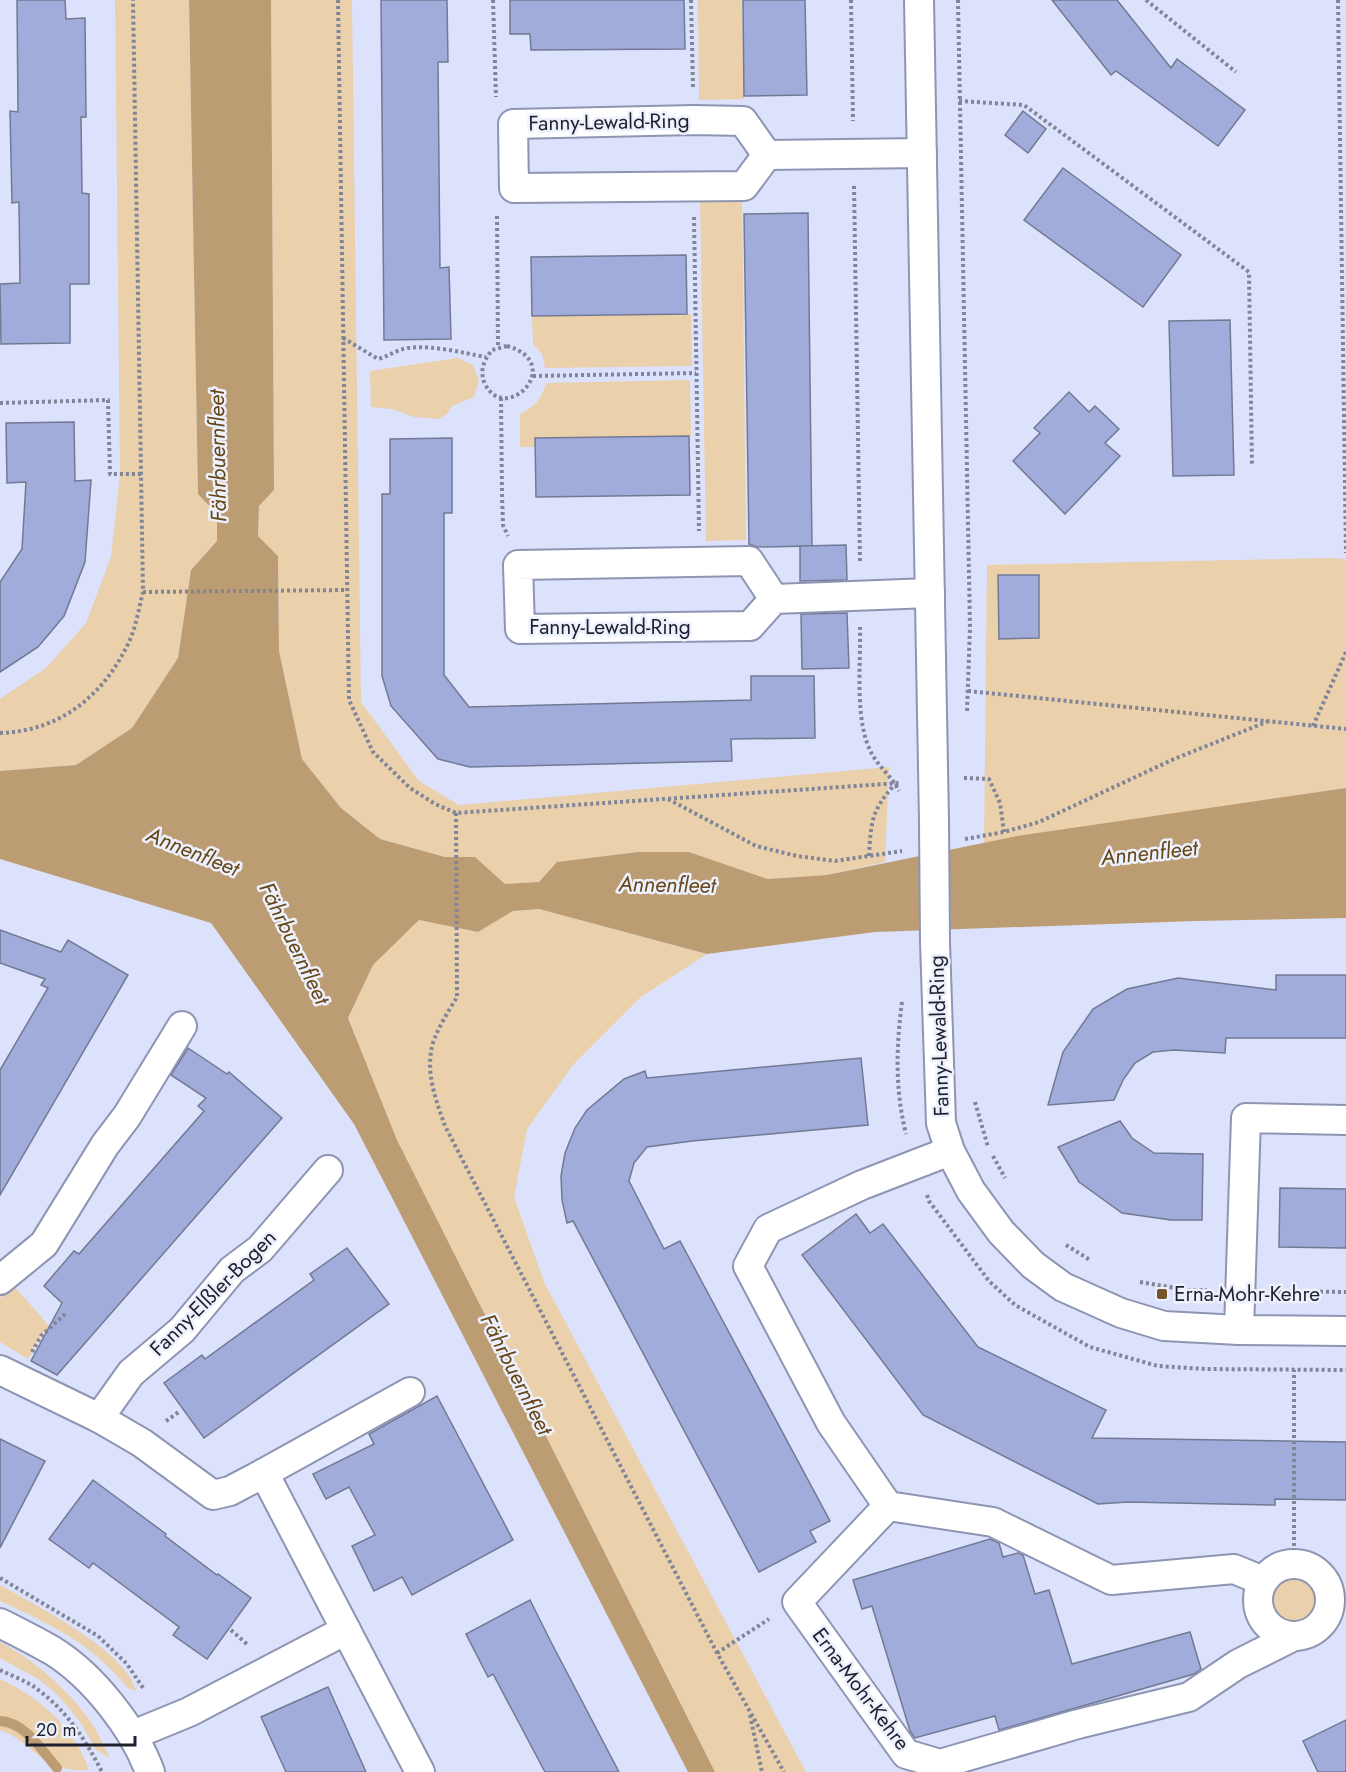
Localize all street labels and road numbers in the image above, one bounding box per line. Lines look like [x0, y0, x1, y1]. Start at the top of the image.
street label: Fanny-Lewald-Ring [528, 106, 690, 138]
street label: Fanny-Lewald-Ring [529, 612, 691, 642]
street label: Fanny-Lewald-Ring [921, 955, 957, 1117]
street label: Fanny-Elßler-Bogen [143, 1223, 283, 1363]
street label: Erna-Mohr-Kehre [805, 1622, 917, 1757]

